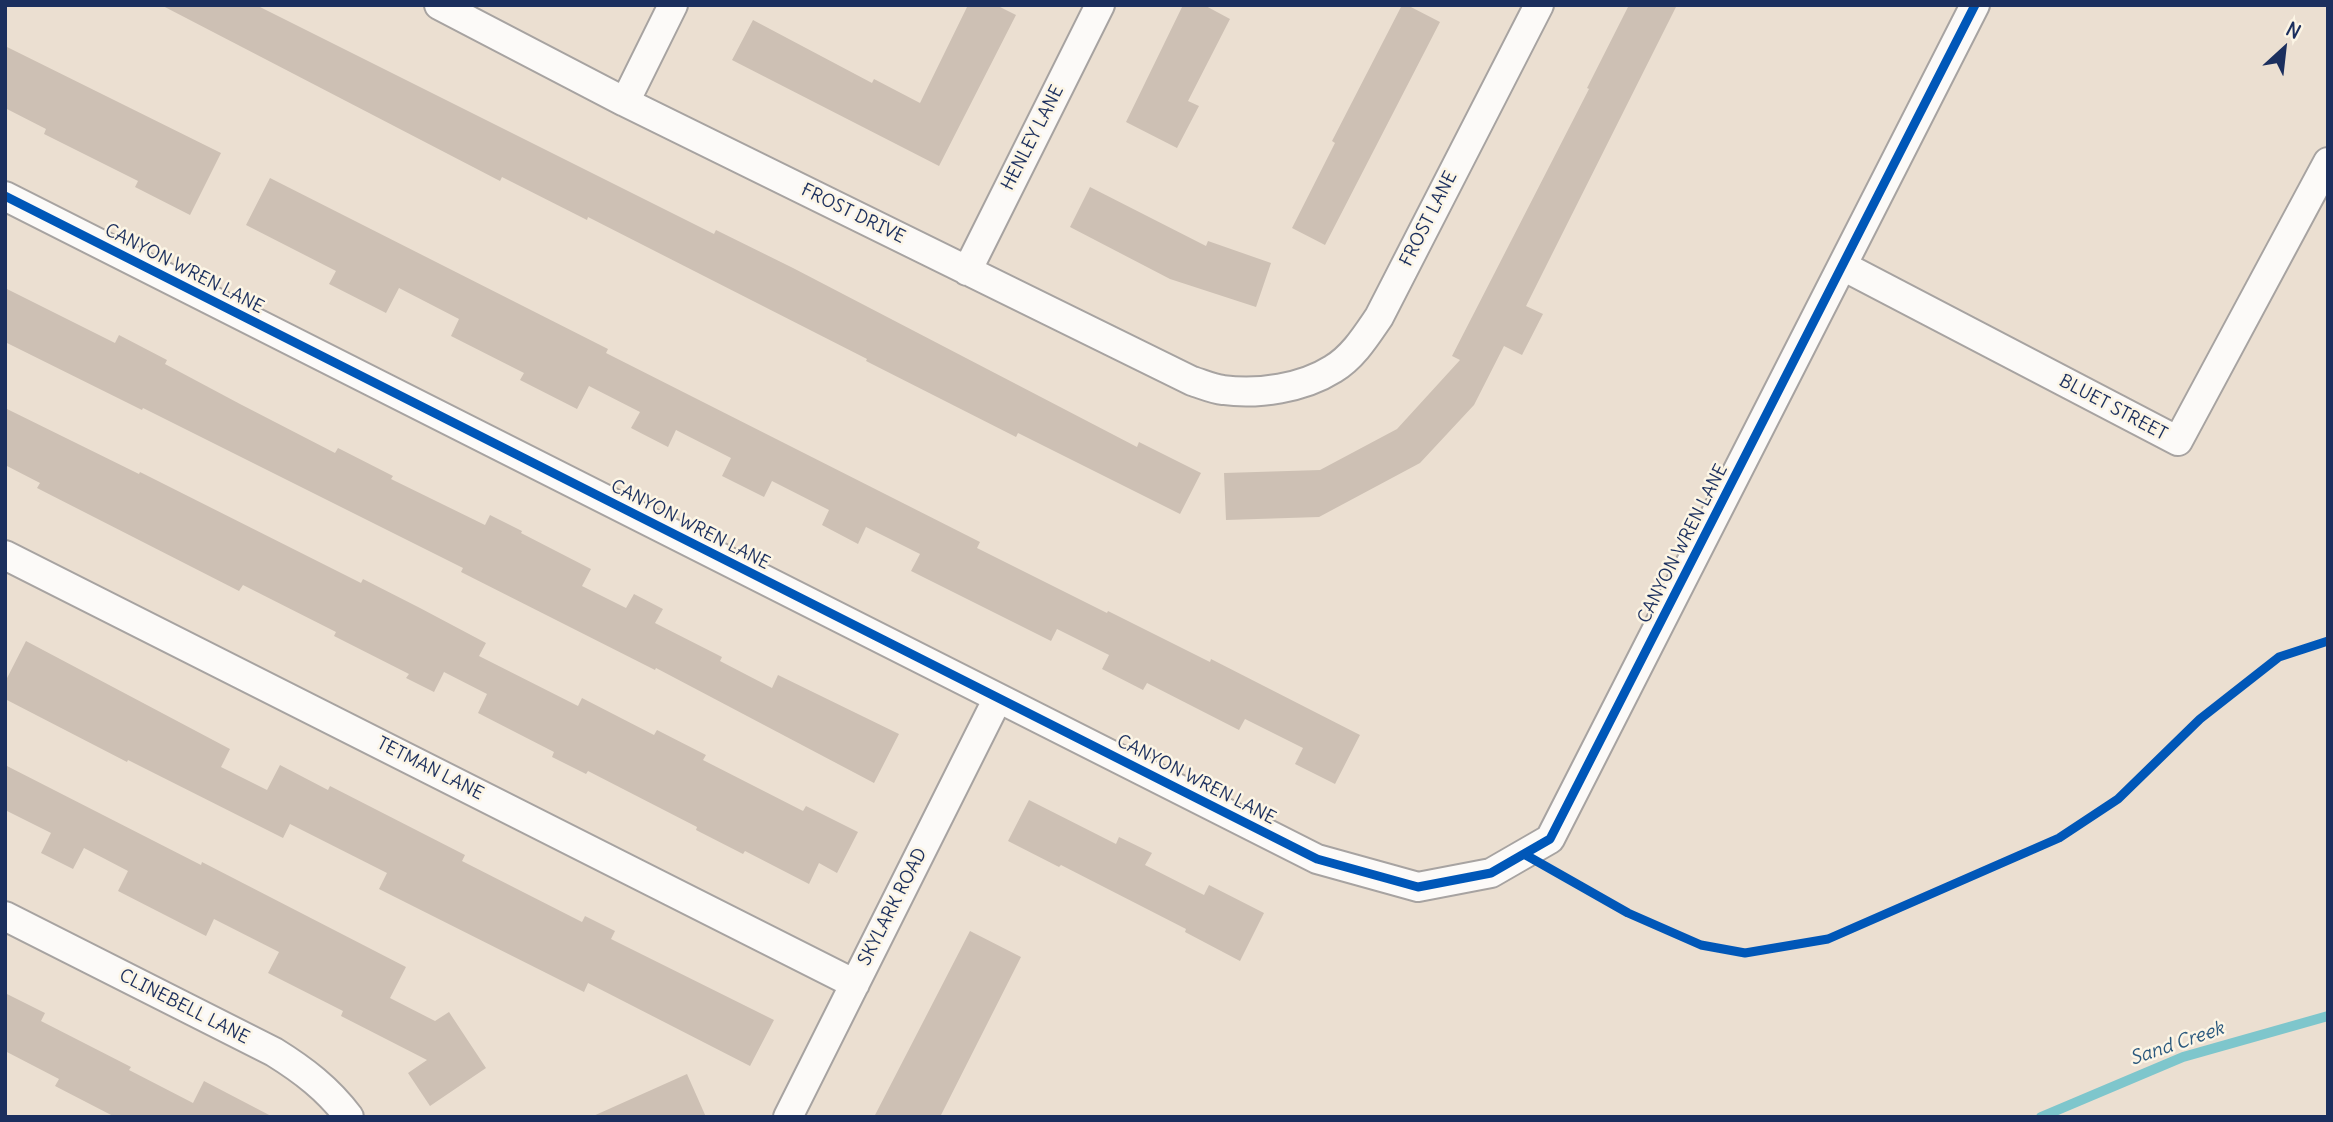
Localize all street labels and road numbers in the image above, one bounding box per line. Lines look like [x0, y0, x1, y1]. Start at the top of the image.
street label: HENLEY LANE [997, 82, 1069, 194]
street label: FROST LANE [1396, 168, 1462, 270]
street label: FROST DRIVE [797, 180, 909, 248]
street label: CANYON WREN LANE [101, 219, 267, 319]
street label: BLUET STREET [2055, 371, 2171, 445]
street label: CANYON WREN LANE [1633, 461, 1733, 627]
street label: CANYON WREN LANE [607, 475, 773, 575]
street label: CANYON WREN LANE [1113, 730, 1279, 830]
street label: TETMAN LANE [373, 733, 487, 805]
street label: SKYLARK ROAD [854, 845, 932, 969]
street label: CLINEBELL LANE [115, 965, 253, 1049]

